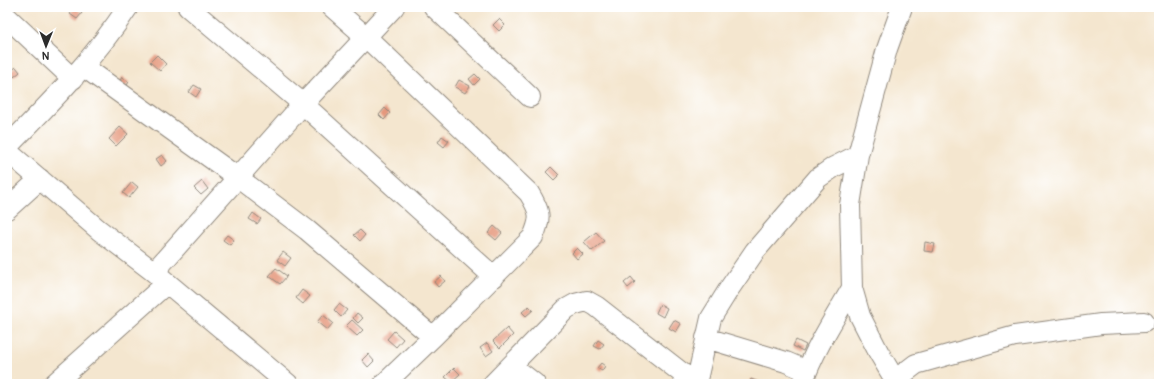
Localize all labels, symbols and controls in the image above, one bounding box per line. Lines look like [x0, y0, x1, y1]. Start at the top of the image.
north arrow [26, 26, 66, 66]
text: N [41, 49, 50, 62]

